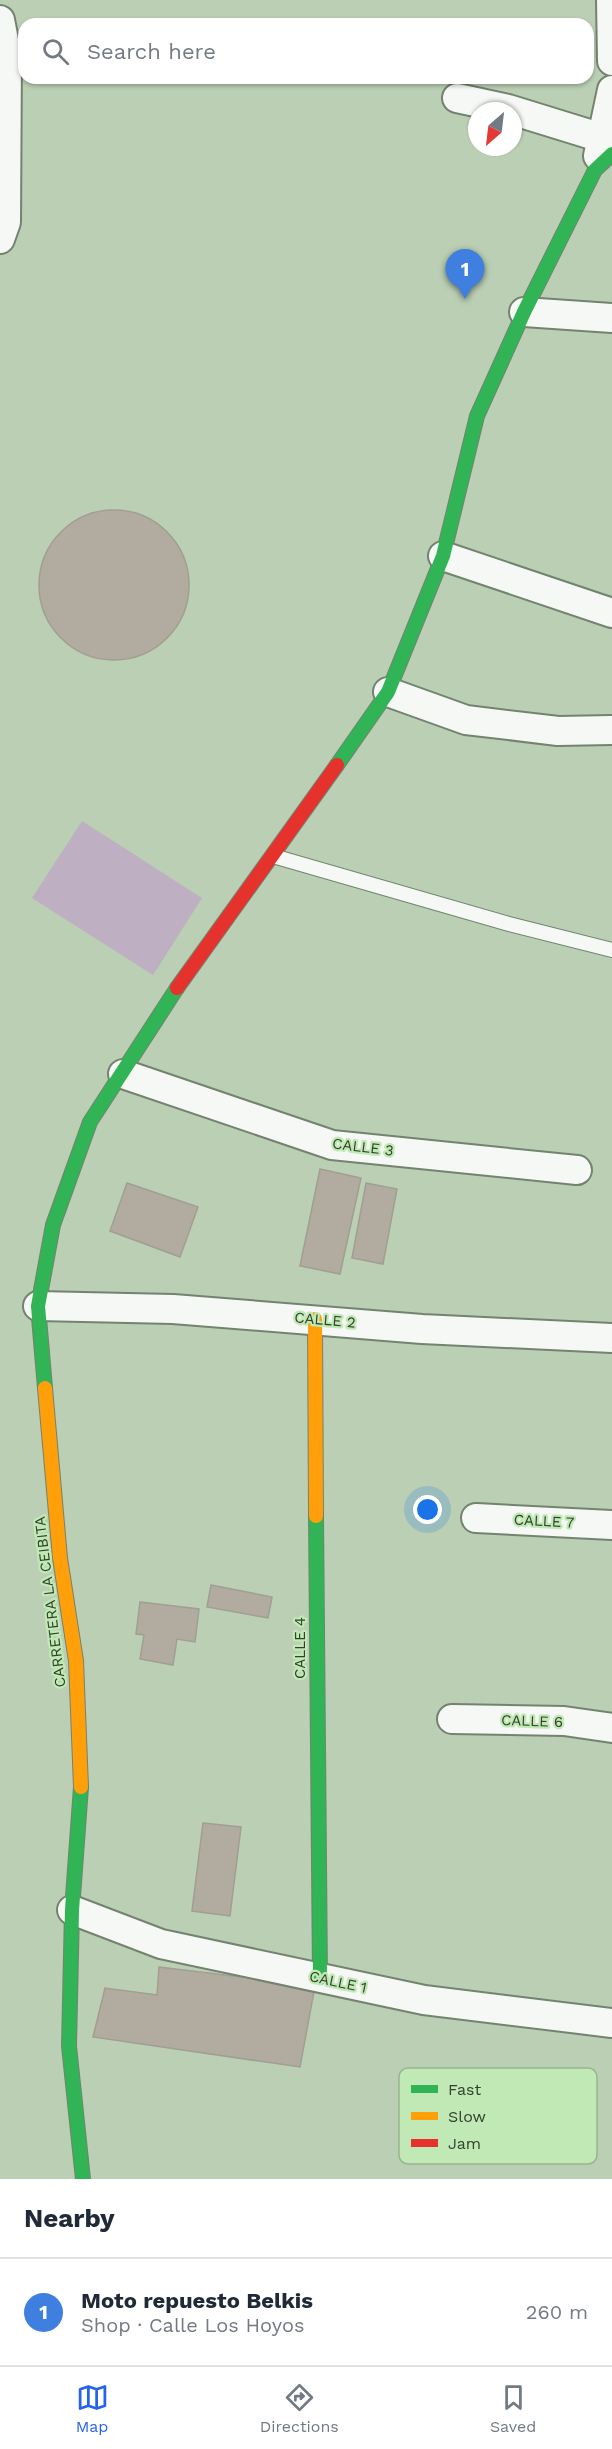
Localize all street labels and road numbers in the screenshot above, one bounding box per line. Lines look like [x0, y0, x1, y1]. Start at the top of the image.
street label: CALLE 3 [331, 1134, 395, 1160]
street label: CALLE 2 [294, 1308, 356, 1332]
street label: CALLE 7 [513, 1510, 575, 1532]
street label: CARRETERA LA CEIBITA [31, 1515, 69, 1689]
street label: CALLE 4 [291, 1617, 309, 1679]
street label: CALLE 6 [501, 1711, 563, 1731]
street label: CALLE 1 [308, 1967, 368, 1997]

